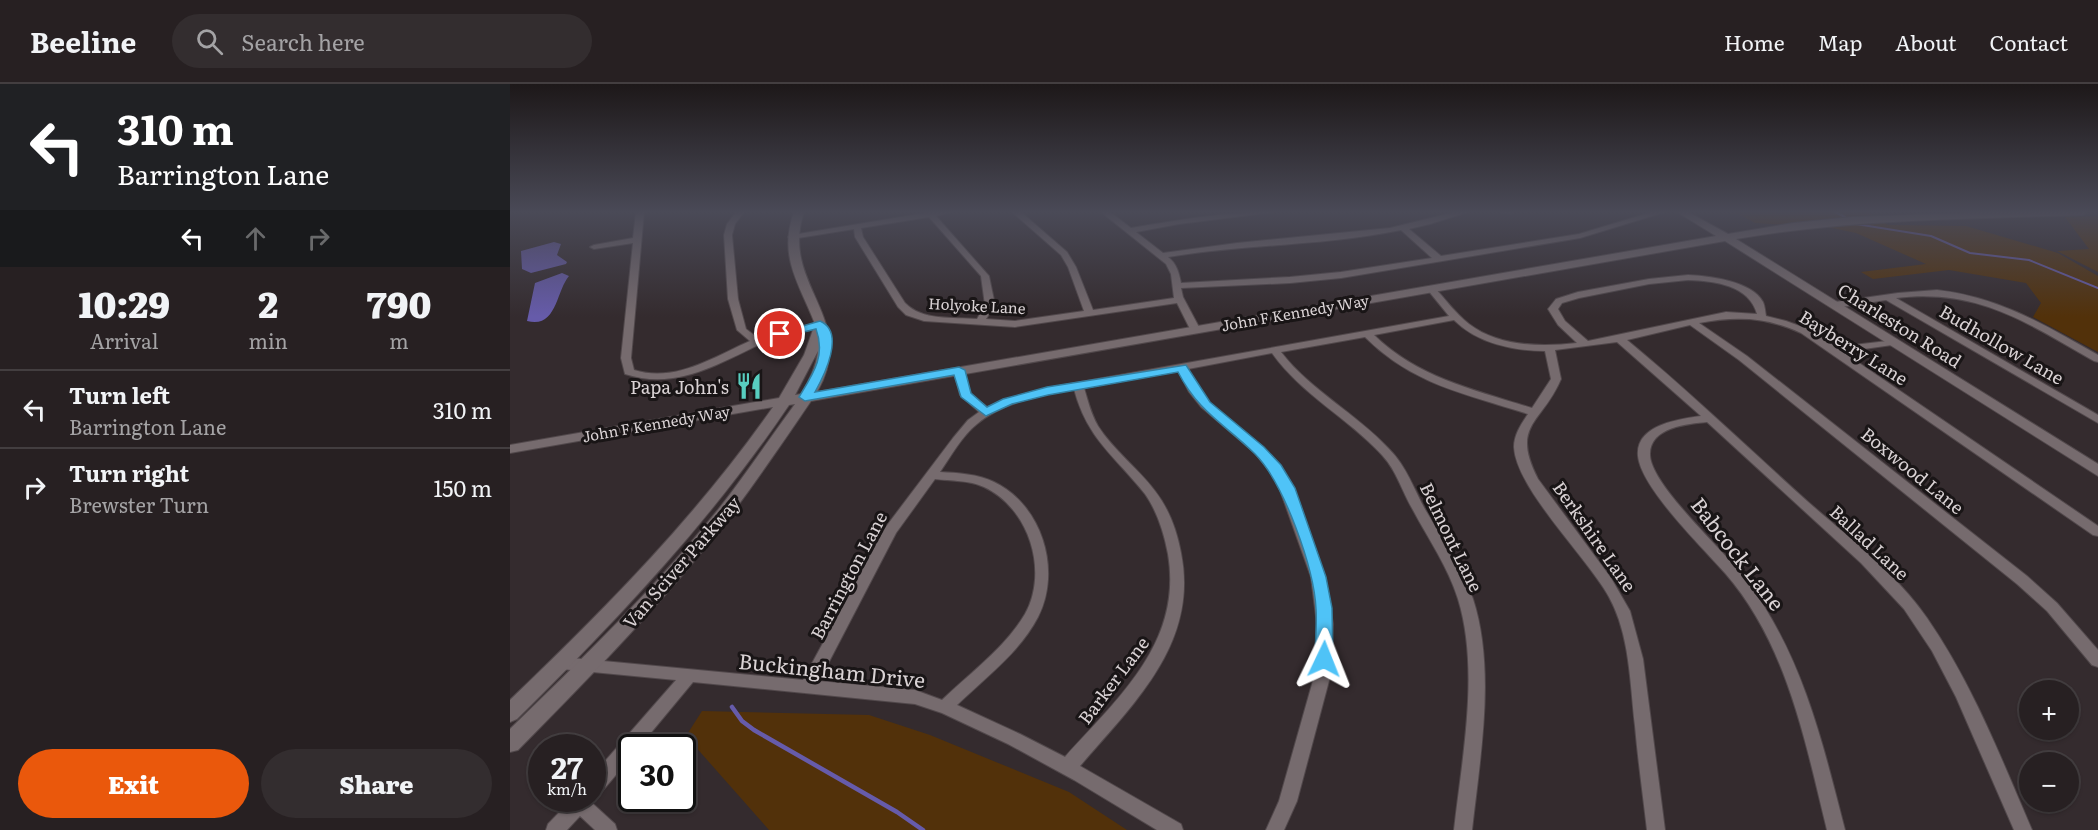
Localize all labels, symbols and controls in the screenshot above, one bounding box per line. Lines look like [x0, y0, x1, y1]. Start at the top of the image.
search box [172, 14, 592, 68]
text: Beeline [30, 20, 136, 62]
icon: search [193, 25, 226, 58]
text: Search here [241, 25, 365, 58]
text: Home [1724, 26, 1785, 57]
text: Map [1818, 26, 1862, 57]
text: About [1895, 26, 1957, 57]
text: Contact [1990, 26, 2068, 57]
text: 310 m [117, 96, 234, 158]
icon: left [18, 108, 96, 186]
text: Barrington Lane [117, 153, 329, 193]
icon: left [176, 222, 209, 255]
icon: ahead [239, 222, 272, 255]
icon: right [302, 222, 335, 255]
text: 10:29 [78, 276, 170, 329]
text: 2 [258, 276, 278, 329]
text: 790 [366, 276, 432, 329]
street label: Charleston Road [1833, 276, 1967, 374]
street label: John F Kennedy Way [1219, 288, 1371, 336]
street label: Holyoke Lane [928, 291, 1026, 319]
street label: Budhollow Lane [1935, 297, 2069, 391]
street label: Bayberry Lane [1794, 303, 1914, 391]
pin [754, 308, 805, 359]
icon: arrive [763, 317, 796, 350]
text: Arrival [90, 325, 158, 355]
text: min [249, 325, 288, 355]
text: m [389, 325, 409, 355]
restaurant icon: Papa John's [734, 371, 764, 401]
place label: Papa John's [630, 373, 729, 400]
text: Turn left [69, 378, 170, 411]
icon: left [18, 393, 51, 426]
text: 310 m [433, 393, 492, 426]
street label: John F Kennedy Way [580, 399, 732, 447]
text: Barrington Lane [69, 411, 226, 441]
street label: Boxwood Lane [1856, 420, 1970, 520]
text: Turn right [69, 456, 189, 489]
icon: right [18, 471, 51, 504]
text: 150 m [433, 471, 492, 504]
street label: Berkshire Lane [1547, 475, 1643, 597]
street label: Belmont Lane [1414, 478, 1490, 596]
text: Brewster Turn [69, 489, 209, 519]
street label: Van Sciver Parkway [616, 490, 746, 634]
street label: Babcock Lane [1685, 490, 1793, 616]
street label: Ballad Lane [1824, 498, 1916, 586]
street label: Barrington Lane [803, 506, 893, 644]
position arrow [1292, 627, 1356, 691]
street label: Barker Lane [1071, 630, 1155, 730]
street label: Buckingham Drive [737, 644, 927, 694]
map controls [2019, 680, 2079, 812]
button: + [2019, 680, 2079, 740]
speed limit sign: 30 [618, 734, 696, 812]
text: 27 [551, 744, 583, 788]
button: Exit [18, 749, 249, 818]
button: Share [261, 749, 492, 818]
button: − [2019, 752, 2079, 812]
text: km/h [547, 777, 587, 800]

